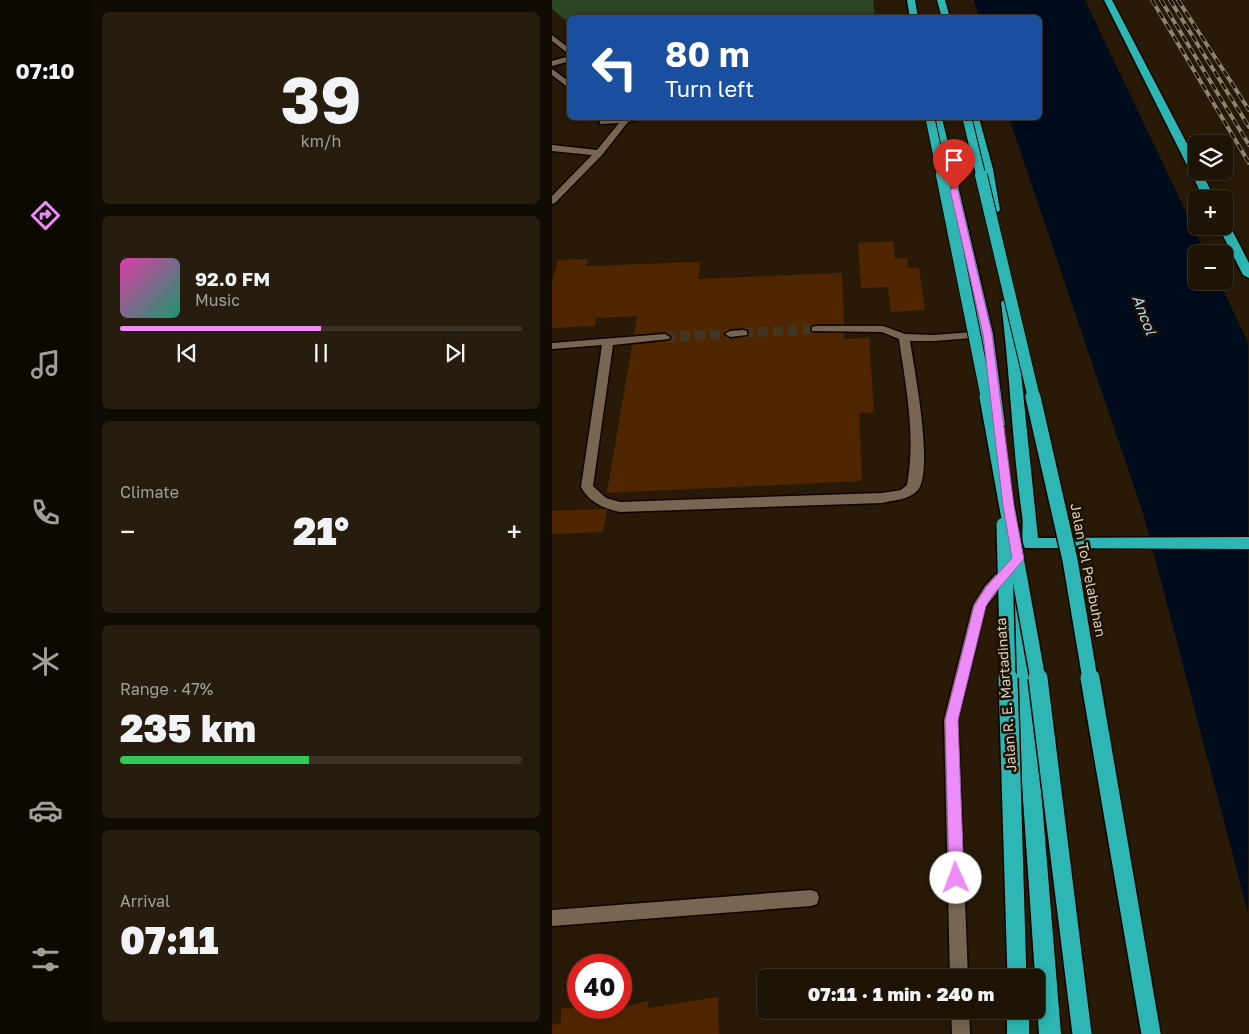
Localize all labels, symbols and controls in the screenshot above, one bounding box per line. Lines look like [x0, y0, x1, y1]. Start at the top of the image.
text: 80 m [665, 33, 750, 75]
icon: left [582, 35, 647, 100]
text: 07:10 [16, 57, 74, 84]
text: 39 [281, 59, 361, 137]
text: Turn left [665, 75, 754, 102]
text: km/h [301, 131, 341, 151]
map controls [1188, 135, 1233, 290]
button: layers [1188, 135, 1233, 180]
pin [933, 139, 975, 190]
icon: arrive [940, 146, 968, 174]
button: + [1188, 190, 1233, 235]
icon: directions [28, 198, 63, 233]
button: − [1188, 245, 1233, 290]
text: 92.0 FM [195, 267, 270, 290]
text: Music [195, 290, 240, 310]
water label: Ancol [1129, 292, 1161, 338]
icon: previous [173, 339, 201, 367]
icon: pause [307, 339, 335, 367]
icon: next [441, 339, 469, 367]
icon: music [28, 347, 63, 382]
text: Climate [120, 482, 179, 502]
icon: phone [28, 495, 63, 530]
street label: Jalan Tol Pelabuhan [1067, 502, 1110, 638]
text: 21° [293, 508, 349, 553]
text: − [120, 515, 135, 548]
text: + [507, 515, 522, 548]
street label: Jalan R. E. Martadinata [992, 617, 1019, 773]
icon: climate [28, 644, 63, 679]
text: Range · 47% [120, 679, 213, 699]
text: 235 km [120, 705, 256, 750]
icon: car [28, 793, 63, 828]
position arrow [929, 851, 981, 903]
text: Arrival [120, 891, 170, 911]
text: 07:11 [120, 917, 219, 962]
icon: filters [28, 942, 63, 977]
speed limit sign: 40 [567, 954, 632, 1019]
text: 07:11 · 1 min · 240 m [808, 982, 994, 1005]

